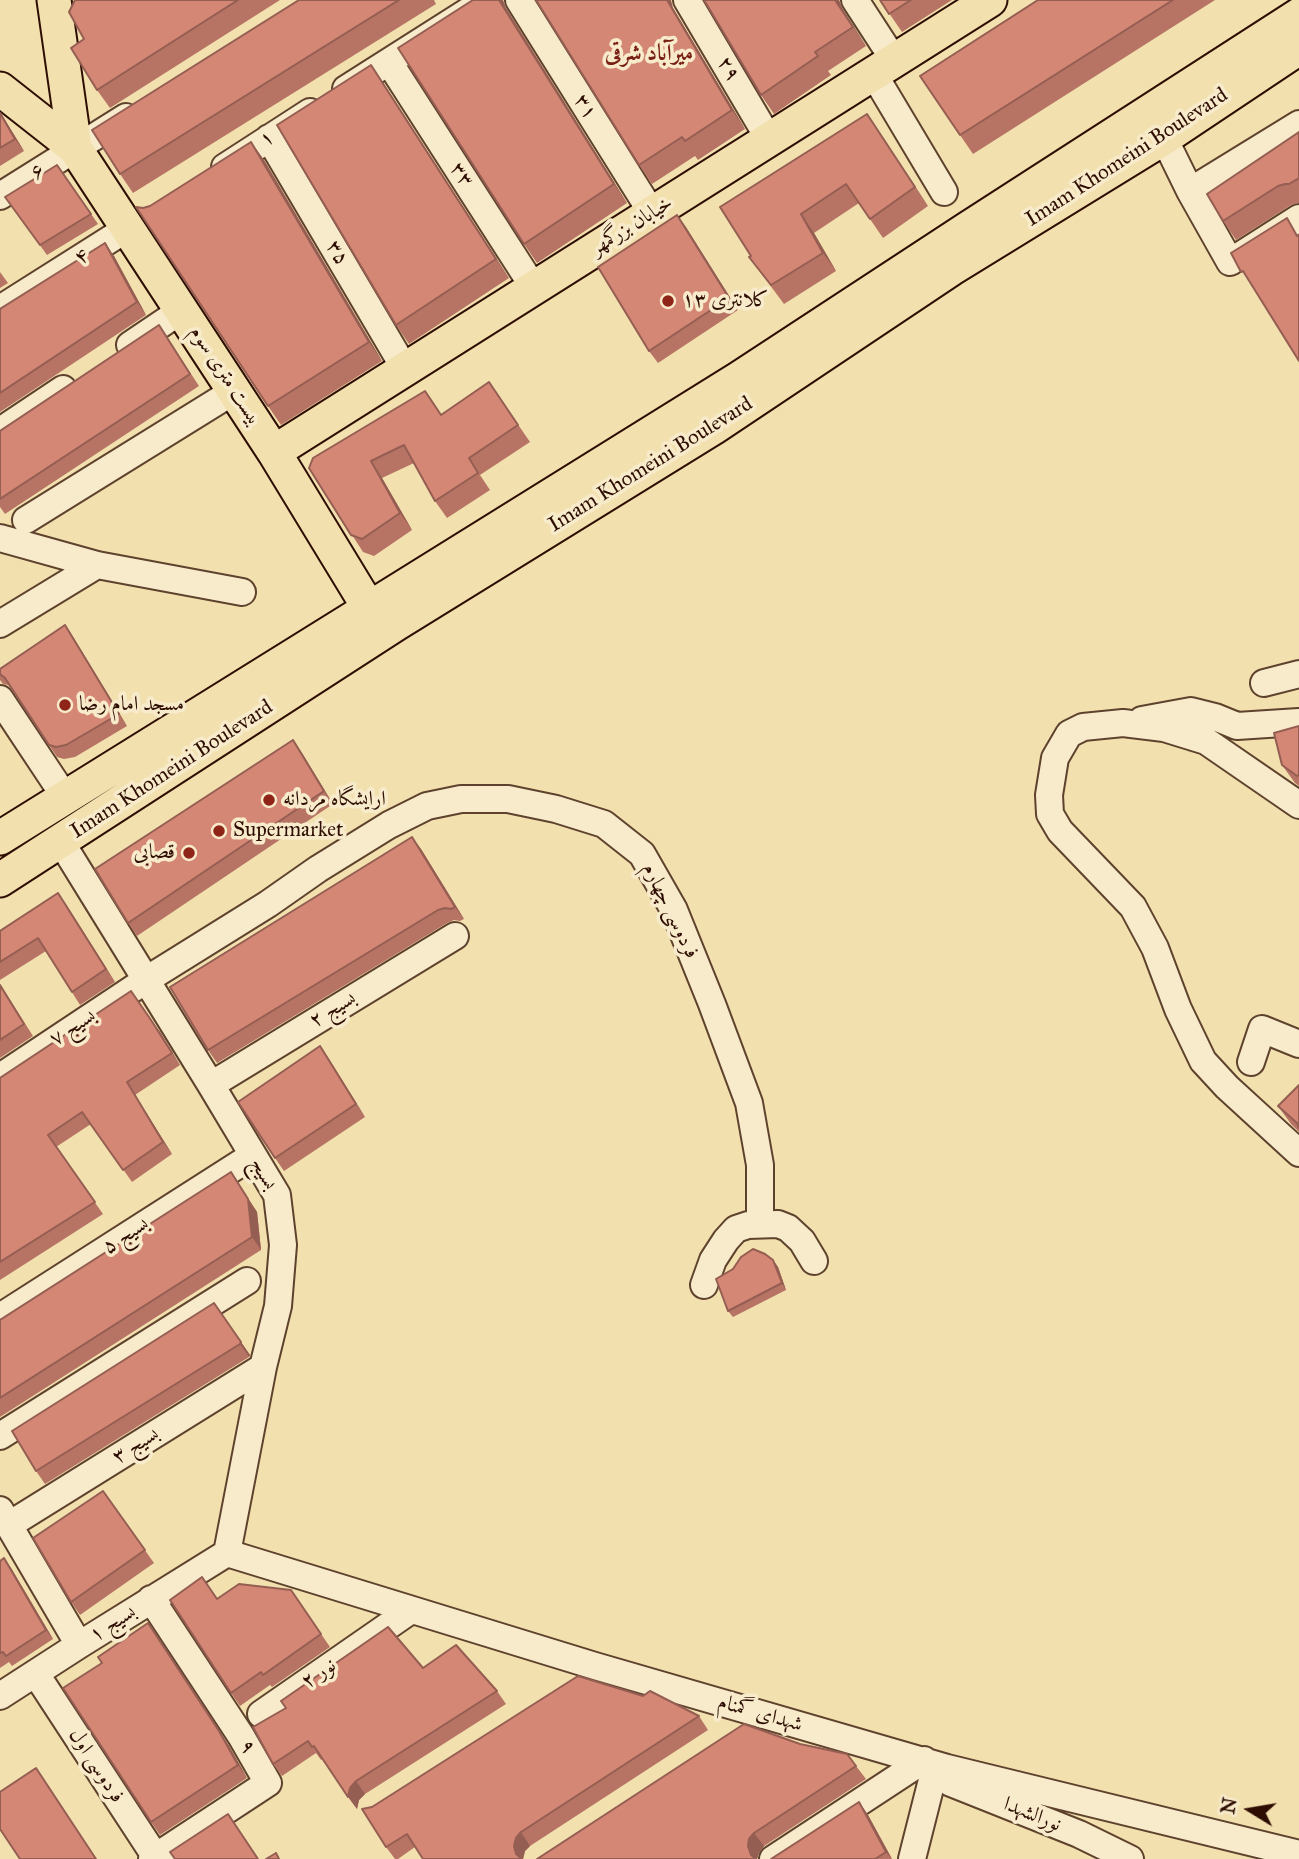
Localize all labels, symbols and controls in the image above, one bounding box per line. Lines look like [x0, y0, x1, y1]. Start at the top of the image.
district label: میرآباد شرقی [605, 40, 693, 68]
street label: ۲۹ [711, 52, 745, 86]
street label: Imam Khomeini Boulevard [1021, 83, 1233, 233]
street label: ۳۱ [568, 90, 602, 124]
street label: ۱ [255, 125, 279, 153]
street label: ۶ [26, 158, 50, 186]
street label: ۳۳ [444, 158, 478, 192]
street label: خیابان بزرگمهر [586, 191, 678, 261]
street label: ۳۵ [320, 236, 354, 270]
street label: ۴ [70, 243, 94, 271]
place label: کلانتری ۱۳ [682, 288, 769, 314]
marker: کلانتری ۱۳ [660, 293, 676, 309]
street label: بیست متری سوم [183, 321, 267, 431]
street label: Imam Khomeini Boulevard [544, 392, 758, 538]
place label: مسجد امام رضا [79, 692, 184, 718]
street label: Imam Khomeini Boulevard [66, 695, 278, 845]
marker: مسجد امام رضا [57, 697, 73, 713]
place label: ارایشگاه مردانه [283, 787, 386, 813]
marker: ارایشگاه مردانه [261, 792, 277, 808]
place label: Supermarket [233, 818, 343, 844]
marker: Supermarket [211, 823, 227, 839]
place label: قصابی [133, 840, 175, 866]
marker: قصابی [181, 845, 197, 861]
street label: فردوسی چهارم [636, 859, 704, 963]
street label: بسیج ۲ [305, 986, 361, 1034]
street label: بسیج ۷ [45, 1004, 101, 1052]
street label: بسیج [244, 1153, 282, 1195]
street label: بسیج ۵ [98, 1212, 154, 1260]
street label: بسیج ۳ [108, 1422, 164, 1470]
street label: بسیج ۱ [85, 1600, 141, 1648]
street label: نور ۲ [297, 1653, 341, 1695]
street label: شهدای گمنام [715, 1690, 805, 1738]
street label: فردوسی اول [63, 1724, 129, 1808]
street label: ۹ [233, 1735, 261, 1759]
north arrow [1215, 1775, 1285, 1845]
street label: نورالشهدا [999, 1792, 1065, 1838]
text: N [1216, 1796, 1242, 1816]

